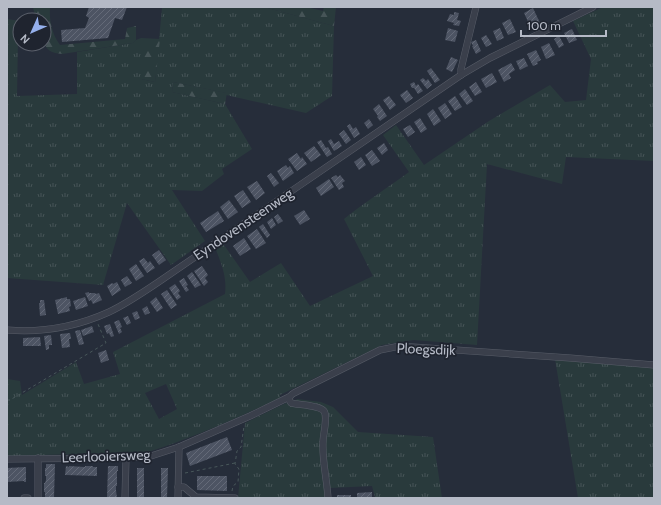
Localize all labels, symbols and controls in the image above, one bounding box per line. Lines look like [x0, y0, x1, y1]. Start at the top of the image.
north arrow [12, 12, 52, 52]
scale bar [521, 12, 606, 38]
text: 100 m [527, 18, 561, 33]
text: N [17, 31, 33, 47]
street label: Eyndovensteenweg [190, 183, 297, 264]
street label: Ploegsdijk [396, 339, 456, 359]
street label: Leerlooiersweg [61, 445, 152, 467]

